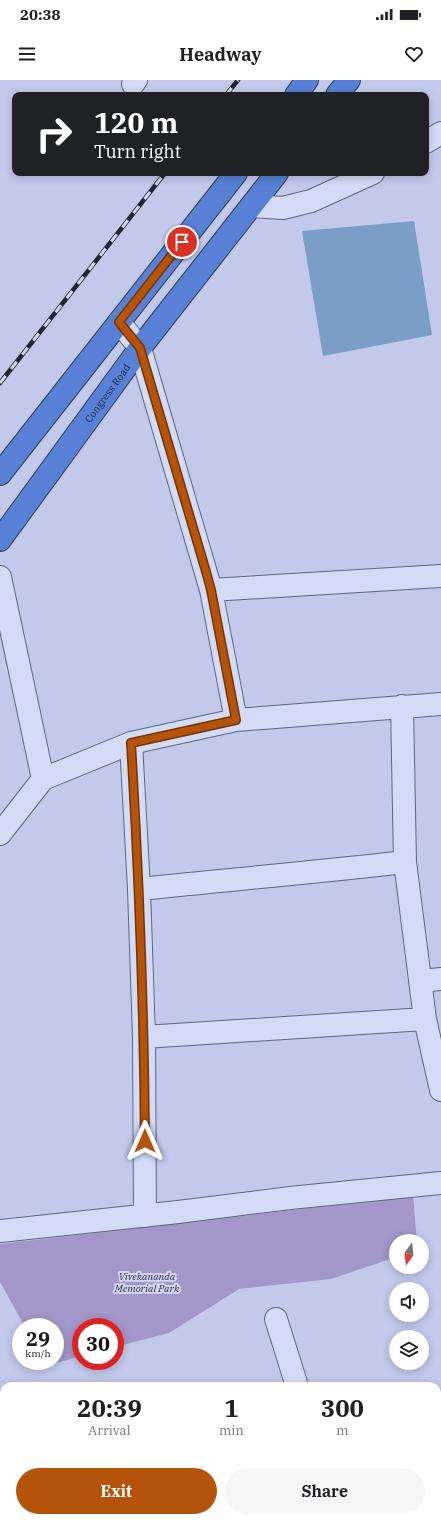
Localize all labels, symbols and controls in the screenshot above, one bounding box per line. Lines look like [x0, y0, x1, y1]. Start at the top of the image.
text: 20:38 [20, 5, 61, 24]
icon: menu [16, 43, 38, 65]
text: Headway [179, 43, 262, 66]
icon: heart [403, 43, 425, 65]
text: 120 m [94, 104, 178, 141]
icon: right [28, 108, 80, 160]
text: Turn right [94, 140, 181, 163]
pin [165, 225, 199, 259]
icon: arrive [171, 231, 193, 253]
street label: Congress Road [81, 361, 133, 425]
position arrow [124, 1120, 166, 1162]
north arrow [389, 1234, 429, 1274]
map controls [389, 1234, 429, 1370]
park label: Vivekananda Memorial Park [114, 1270, 180, 1295]
button: sound [389, 1282, 429, 1322]
speed limit sign: 30 [72, 1318, 124, 1370]
text: 29 [26, 1325, 50, 1352]
button: layers [389, 1330, 429, 1370]
text: km/h [25, 1347, 51, 1360]
text: 20:39 [77, 1392, 142, 1424]
text: 1 [224, 1392, 239, 1424]
text: 300 [321, 1392, 364, 1424]
text: Arrival [88, 1422, 131, 1439]
text: min [219, 1422, 244, 1439]
text: m [336, 1422, 349, 1439]
button: Exit [16, 1468, 217, 1514]
button: Share [225, 1468, 425, 1514]

